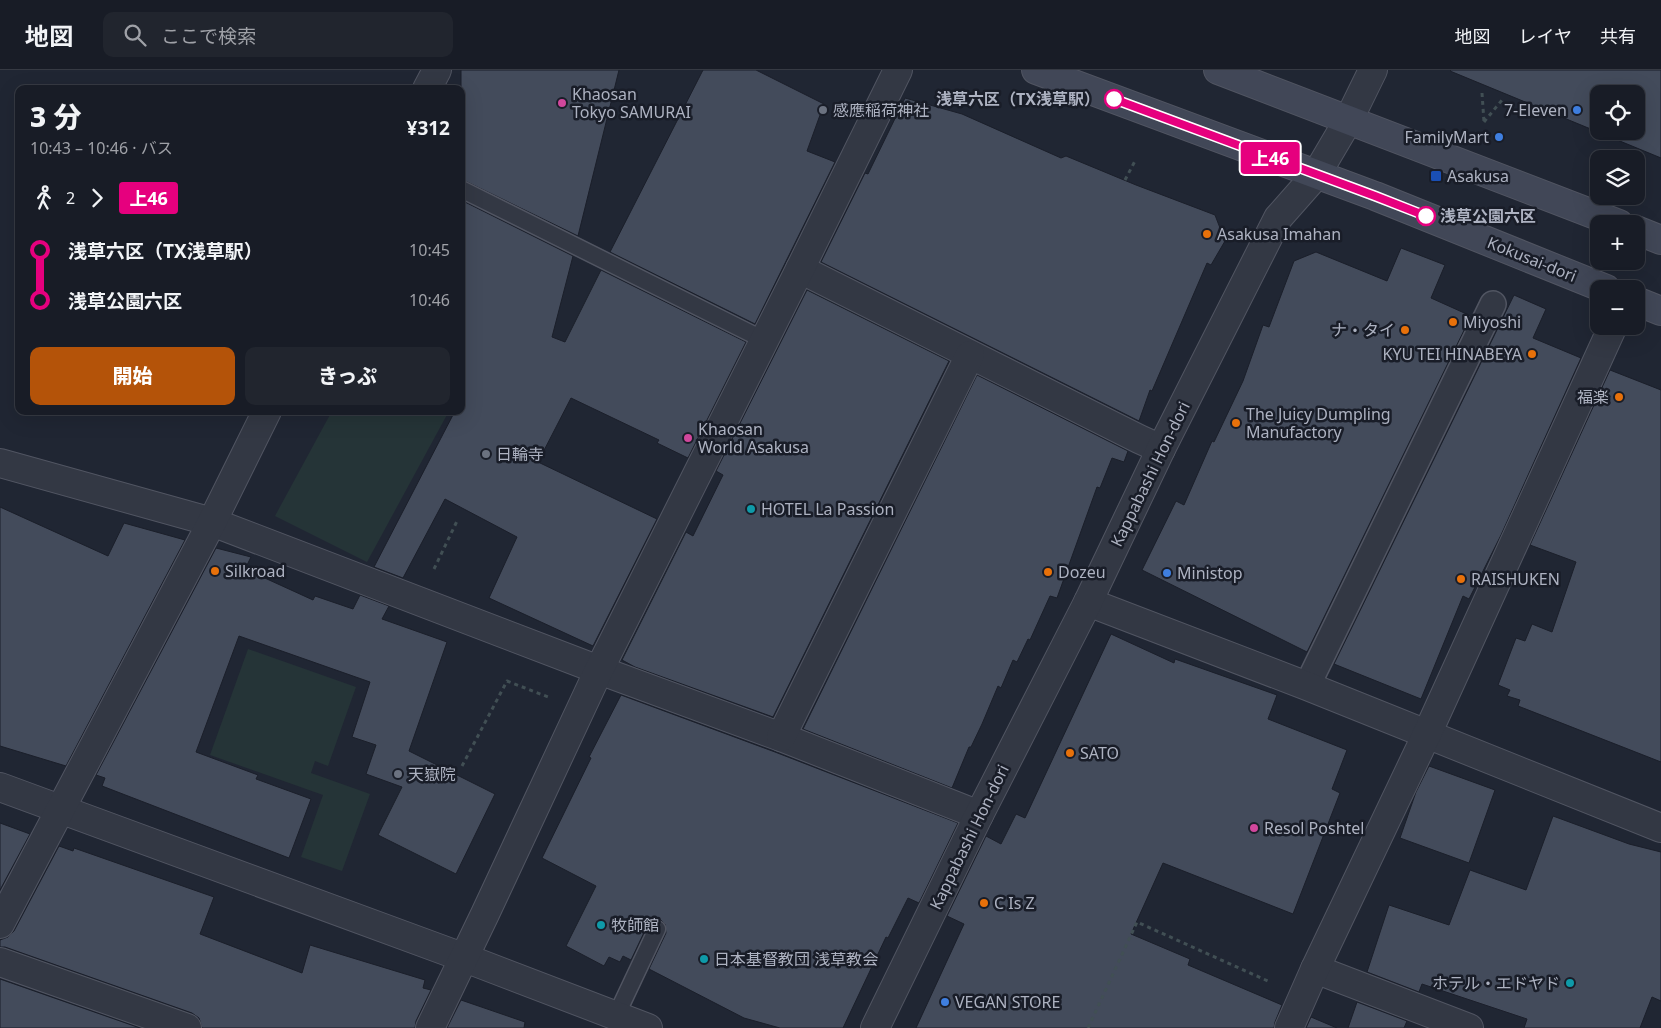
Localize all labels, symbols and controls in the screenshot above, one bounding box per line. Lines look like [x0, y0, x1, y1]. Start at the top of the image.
search box [103, 12, 453, 57]
text: 地図 [25, 19, 73, 52]
icon: search [121, 21, 149, 49]
text: ここで検索 [161, 23, 256, 49]
text: 地図 [1455, 24, 1491, 48]
text: レイヤ [1519, 24, 1572, 48]
text: 共有 [1600, 24, 1636, 48]
place label: Khaosan Tokyo SAMURAI [572, 83, 691, 123]
map controls [1590, 85, 1645, 335]
button: locate [1590, 85, 1645, 140]
place label: 浅草六区（TX浅草駅） [936, 88, 1100, 110]
marker: 浅草六区（TX浅草駅） [1104, 89, 1124, 109]
text: 3 分 [30, 97, 81, 135]
marker: Khaosan Tokyo SAMURAI [556, 97, 568, 109]
place label: 感應稲荷神社 [833, 99, 929, 121]
place label: 7-Eleven [1504, 99, 1567, 121]
marker: 感應稲荷神社 [817, 104, 829, 116]
marker: 7-Eleven [1571, 104, 1583, 116]
text: ¥312 [407, 115, 450, 141]
place label: FamilyMart [1404, 126, 1489, 148]
marker: FamilyMart [1493, 131, 1505, 143]
text: 10:43 – 10:46 · バス [30, 137, 173, 159]
line badge: 上46 [1241, 142, 1299, 174]
text: 上46 [1251, 146, 1289, 170]
button: layers [1590, 150, 1645, 205]
place label: Asakusa [1447, 165, 1509, 187]
marker: Asakusa [1429, 169, 1443, 183]
icon: walk [30, 184, 58, 212]
icon: forward [83, 184, 111, 212]
text: 上46 [129, 186, 168, 210]
text: 2 [66, 187, 75, 209]
place label: 浅草公園六区 [1440, 205, 1536, 227]
marker: 浅草公園六区 [1416, 206, 1436, 226]
button: + [1590, 215, 1645, 270]
place label: Asakusa Imahan [1217, 223, 1341, 245]
marker: Asakusa Imahan [1201, 228, 1213, 240]
street label: Kokusai-dori [1484, 231, 1580, 287]
text: 浅草六区（TX浅草駅） [68, 238, 263, 264]
text: 10:45 [409, 239, 450, 261]
button: − [1590, 280, 1645, 335]
text: 浅草公園六区 [68, 288, 182, 314]
text: 10:46 [409, 289, 450, 311]
place label: Miyoshi [1463, 311, 1521, 333]
marker: Miyoshi [1447, 316, 1459, 328]
place label: ナ・タイ [1331, 319, 1395, 341]
marker: ナ・タイ [1399, 324, 1411, 336]
place label: KYU TEI HINABEYA [1383, 343, 1523, 365]
button: 開始 [30, 347, 235, 405]
button: きっぷ [245, 347, 450, 405]
marker: KYU TEI HINABEYA [1526, 348, 1538, 360]
place label: 福楽 [1577, 386, 1609, 408]
marker: 福楽 [1613, 391, 1625, 403]
street label: Kappabashi Hon-dori [1105, 398, 1195, 550]
place label: The Juicy Dumpling Manufactory [1246, 403, 1391, 443]
marker: The Juicy Dumpling Manufactory [1230, 417, 1242, 429]
place label: Khaosan World Asakusa [698, 418, 809, 458]
marker: Khaosan World Asakusa [682, 432, 694, 444]
place label: 日輪寺 [496, 443, 544, 465]
marker: 日輪寺 [480, 448, 492, 460]
place label: HOTEL La Passion [761, 498, 894, 520]
marker: HOTEL La Passion [745, 503, 757, 515]
place label: Silkroad [225, 560, 285, 582]
place label: Dozeu [1058, 561, 1106, 583]
place label: Ministop [1177, 562, 1243, 584]
marker: Silkroad [209, 565, 221, 577]
marker: Dozeu [1042, 566, 1054, 578]
marker: Ministop [1161, 567, 1173, 579]
place label: RAISHUKEN [1471, 568, 1560, 590]
marker: RAISHUKEN [1455, 573, 1467, 585]
place label: SATO [1080, 742, 1119, 764]
marker: SATO [1064, 747, 1076, 759]
street label: Kappabashi Hon-dori [924, 761, 1014, 913]
place label: 天嶽院 [408, 763, 456, 785]
marker: 天嶽院 [392, 768, 404, 780]
place label: Resol Poshtel [1264, 817, 1364, 839]
marker: Resol Poshtel [1248, 822, 1260, 834]
place label: C Is Z [994, 892, 1035, 914]
marker: C Is Z [978, 897, 990, 909]
place label: 牧師館 [611, 914, 659, 936]
marker: 牧師館 [595, 919, 607, 931]
place label: 日本基督教団 浅草教会 [714, 948, 878, 970]
marker: 日本基督教団 浅草教会 [698, 953, 710, 965]
place label: ホテル・エドヤド [1432, 972, 1560, 994]
marker: ホテル・エドヤド [1564, 977, 1576, 989]
place label: VEGAN STORE [955, 991, 1060, 1013]
marker: VEGAN STORE [939, 996, 951, 1008]

